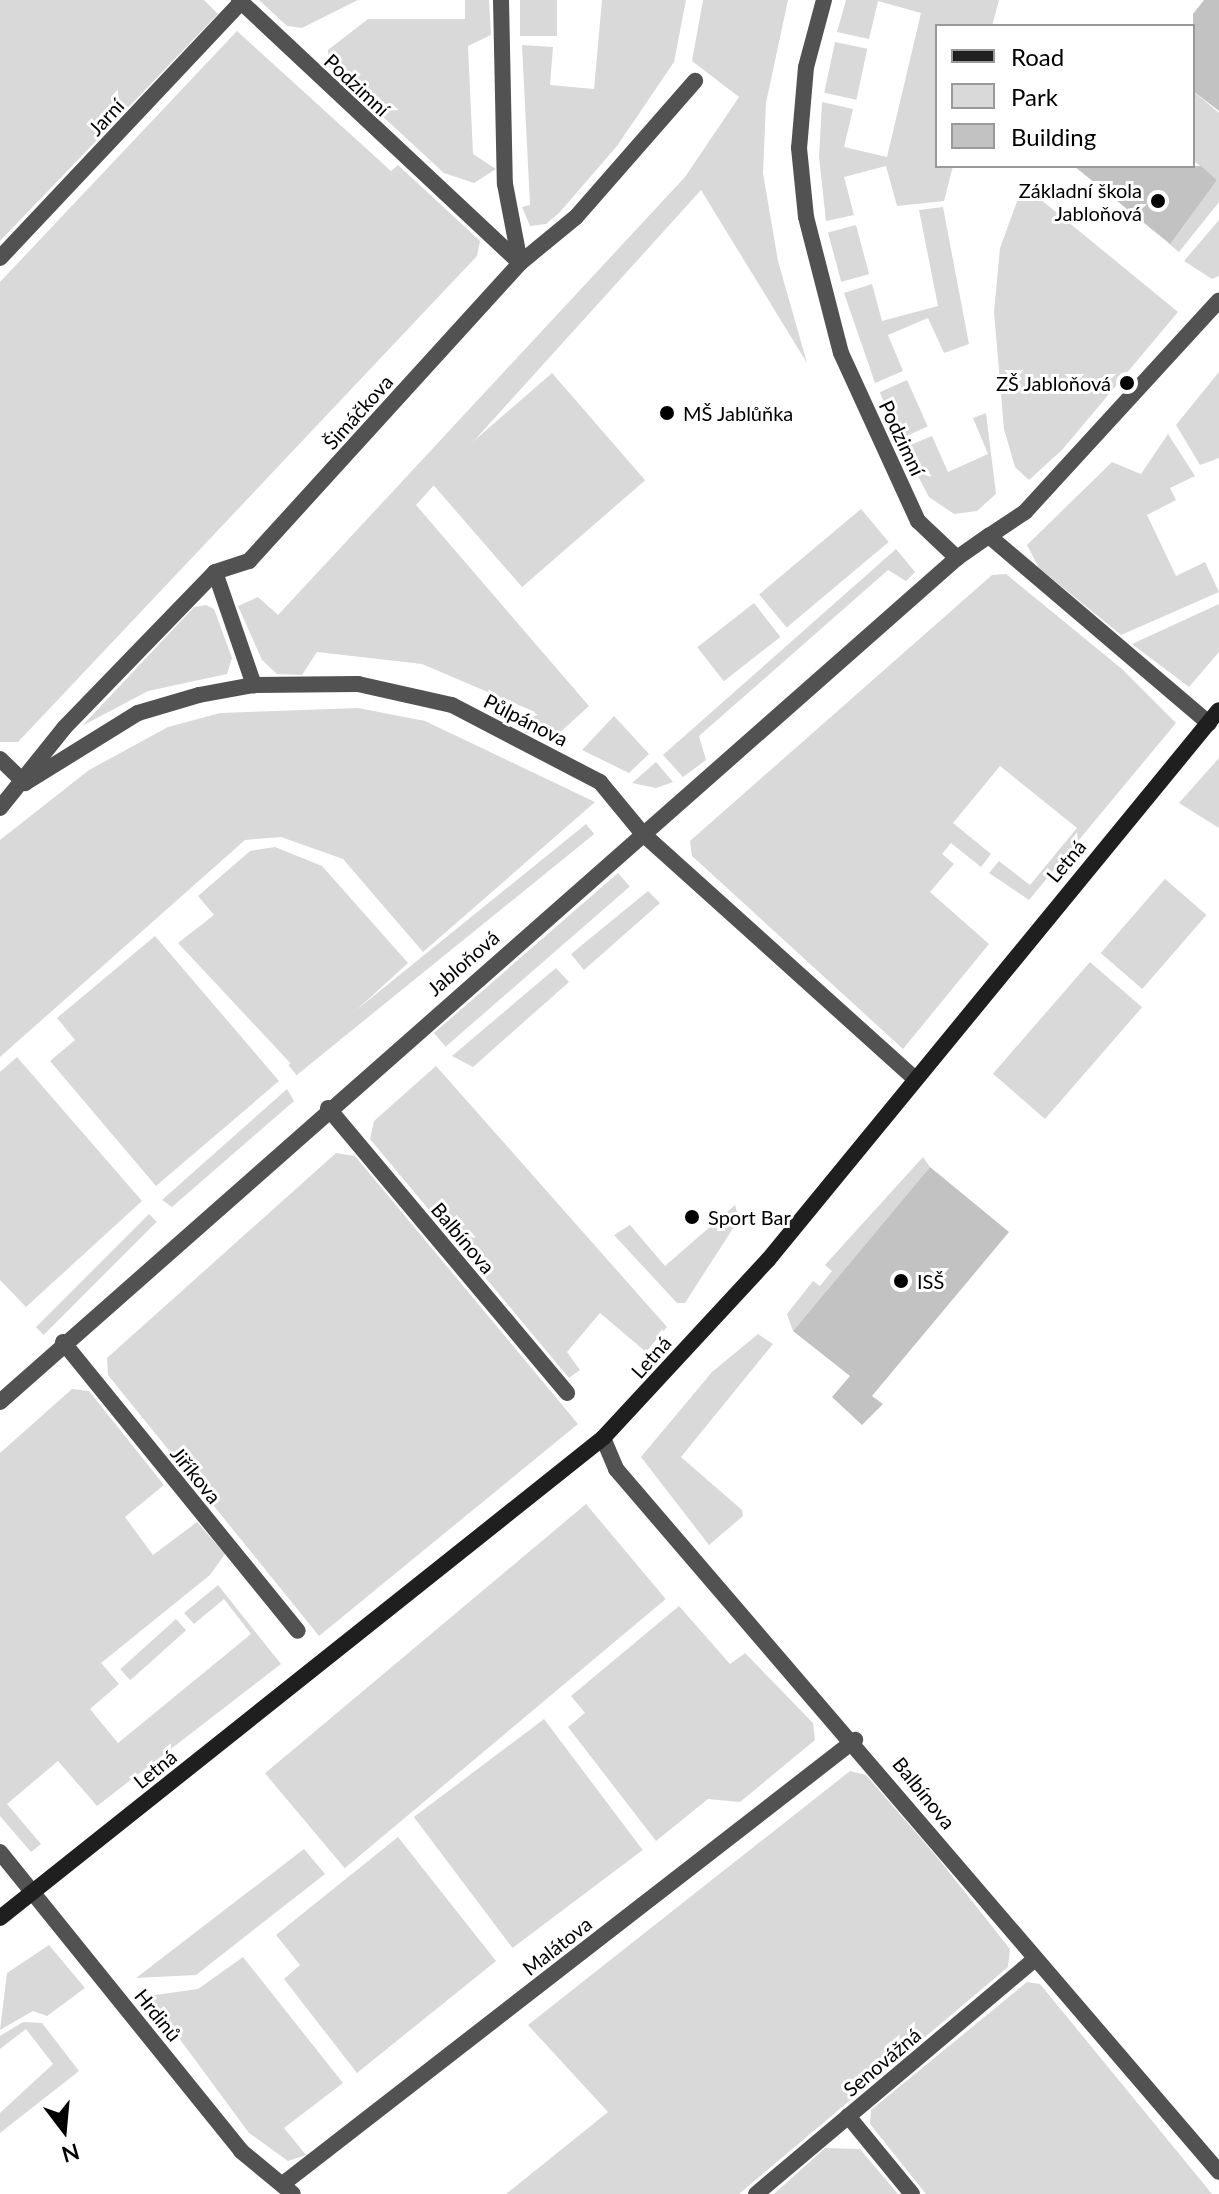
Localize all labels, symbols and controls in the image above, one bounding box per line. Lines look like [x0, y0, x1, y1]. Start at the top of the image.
legend [935, 24, 1195, 168]
text: Road [1011, 42, 1064, 71]
street label: Podzimní [319, 49, 395, 121]
text: Park [1011, 82, 1058, 111]
street label: Jarní [83, 94, 129, 140]
text: Building [1011, 122, 1096, 151]
place label: Základní škola Jabloňová [1019, 178, 1142, 225]
marker: Základní škola Jabloňová [1149, 192, 1167, 210]
street label: Šimáčkova [318, 370, 398, 454]
place label: ZŠ Jabloňová [995, 371, 1111, 395]
marker: ZŠ Jabloňová [1118, 374, 1136, 392]
street label: Podzimní [874, 397, 930, 479]
place label: MŠ Jablůňka [683, 401, 794, 425]
marker: MŠ Jablůňka [658, 404, 676, 422]
street label: Půlpánova [480, 689, 572, 751]
street label: Letná [1041, 835, 1091, 887]
street label: Jabloňová [422, 925, 504, 1001]
street label: Balbínova [426, 1197, 500, 1279]
place label: Sport Bar [708, 1205, 791, 1229]
marker: Sport Bar [683, 1208, 701, 1226]
place label: ISŠ [917, 1269, 944, 1293]
marker: ISŠ [892, 1272, 910, 1290]
street label: Letná [626, 1331, 676, 1383]
street label: Jiříkova [166, 1442, 226, 1508]
street label: Letná [129, 1744, 181, 1794]
street label: Balbínova [888, 1752, 960, 1834]
street label: Malátova [518, 1912, 596, 1980]
street label: Hrdinů [130, 1984, 186, 2046]
street label: Senovážná [838, 2023, 926, 2101]
north arrow [24, 2090, 104, 2170]
text: N [59, 2138, 83, 2169]

